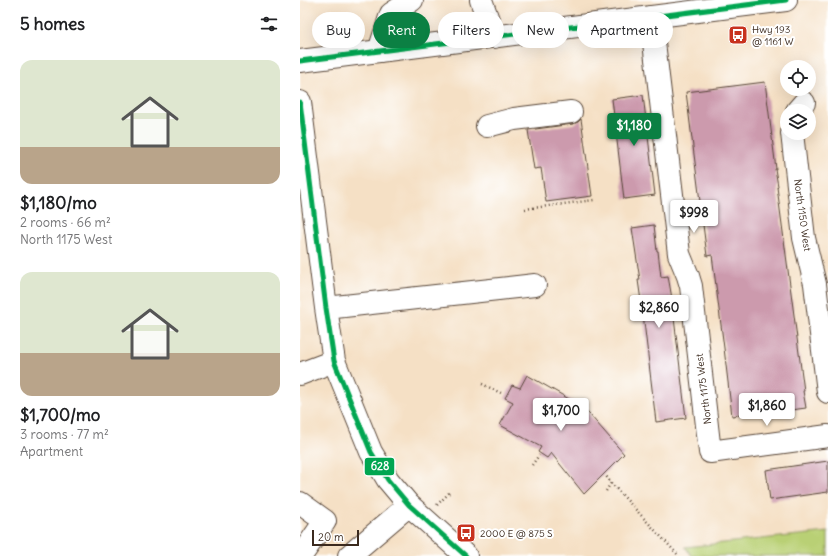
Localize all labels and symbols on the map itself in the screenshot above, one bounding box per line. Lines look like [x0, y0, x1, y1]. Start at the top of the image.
place label: Hwy 193 @ 1161 W [752, 23, 794, 48]
bus stop icon: Hwy 193 @ 1161 W [727, 24, 749, 46]
pin: $1,180 [601, 113, 667, 147]
street label: North 1150 West [791, 178, 814, 253]
pin: $998 [670, 200, 718, 234]
pin: $2,860 [626, 295, 692, 329]
street label: North 1175 West [693, 352, 714, 425]
pin: $1,860 [734, 393, 800, 427]
pin: $1,700 [528, 398, 594, 432]
line badge: 628 [364, 457, 395, 476]
text: 628 [371, 459, 389, 473]
bus stop icon: 2000 E @ 875 S [455, 522, 477, 544]
place label: 2000 E @ 875 S [480, 527, 553, 540]
scale bar [312, 528, 359, 547]

